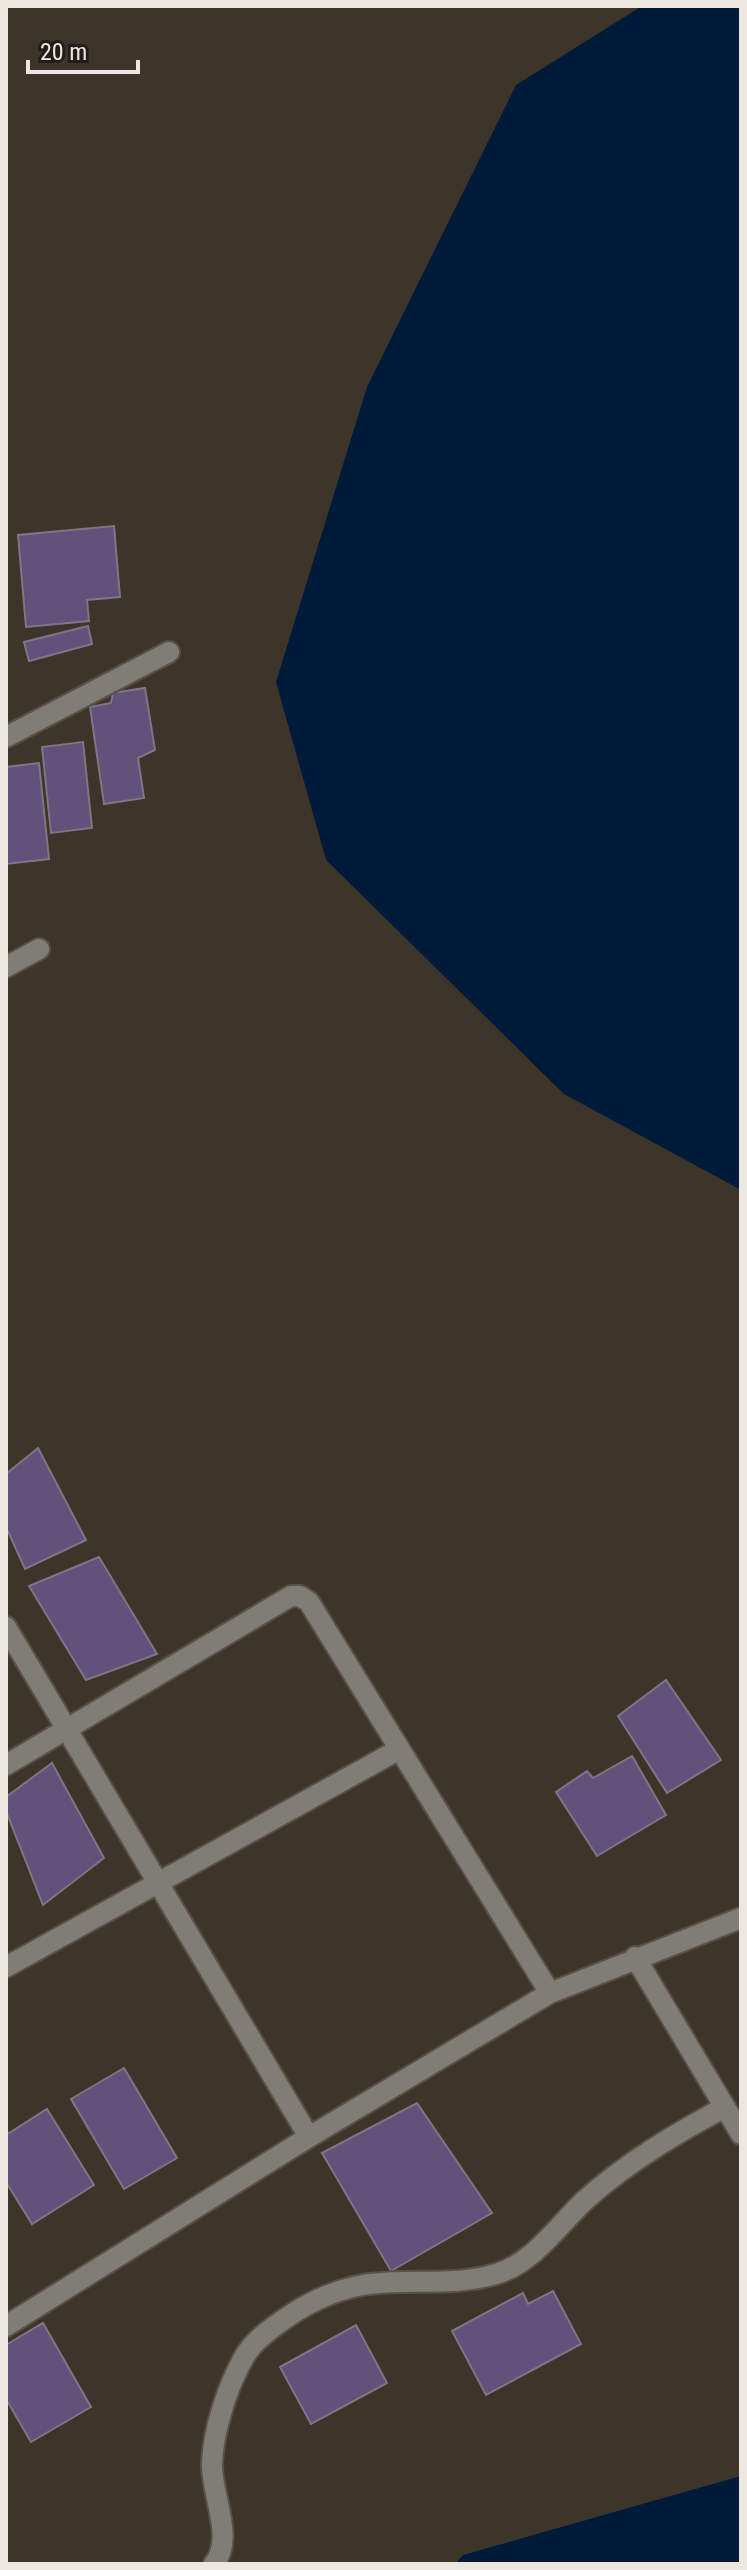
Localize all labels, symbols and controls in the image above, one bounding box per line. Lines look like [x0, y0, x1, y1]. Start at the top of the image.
scale bar [28, 24, 138, 74]
text: 20 m [40, 38, 87, 66]

